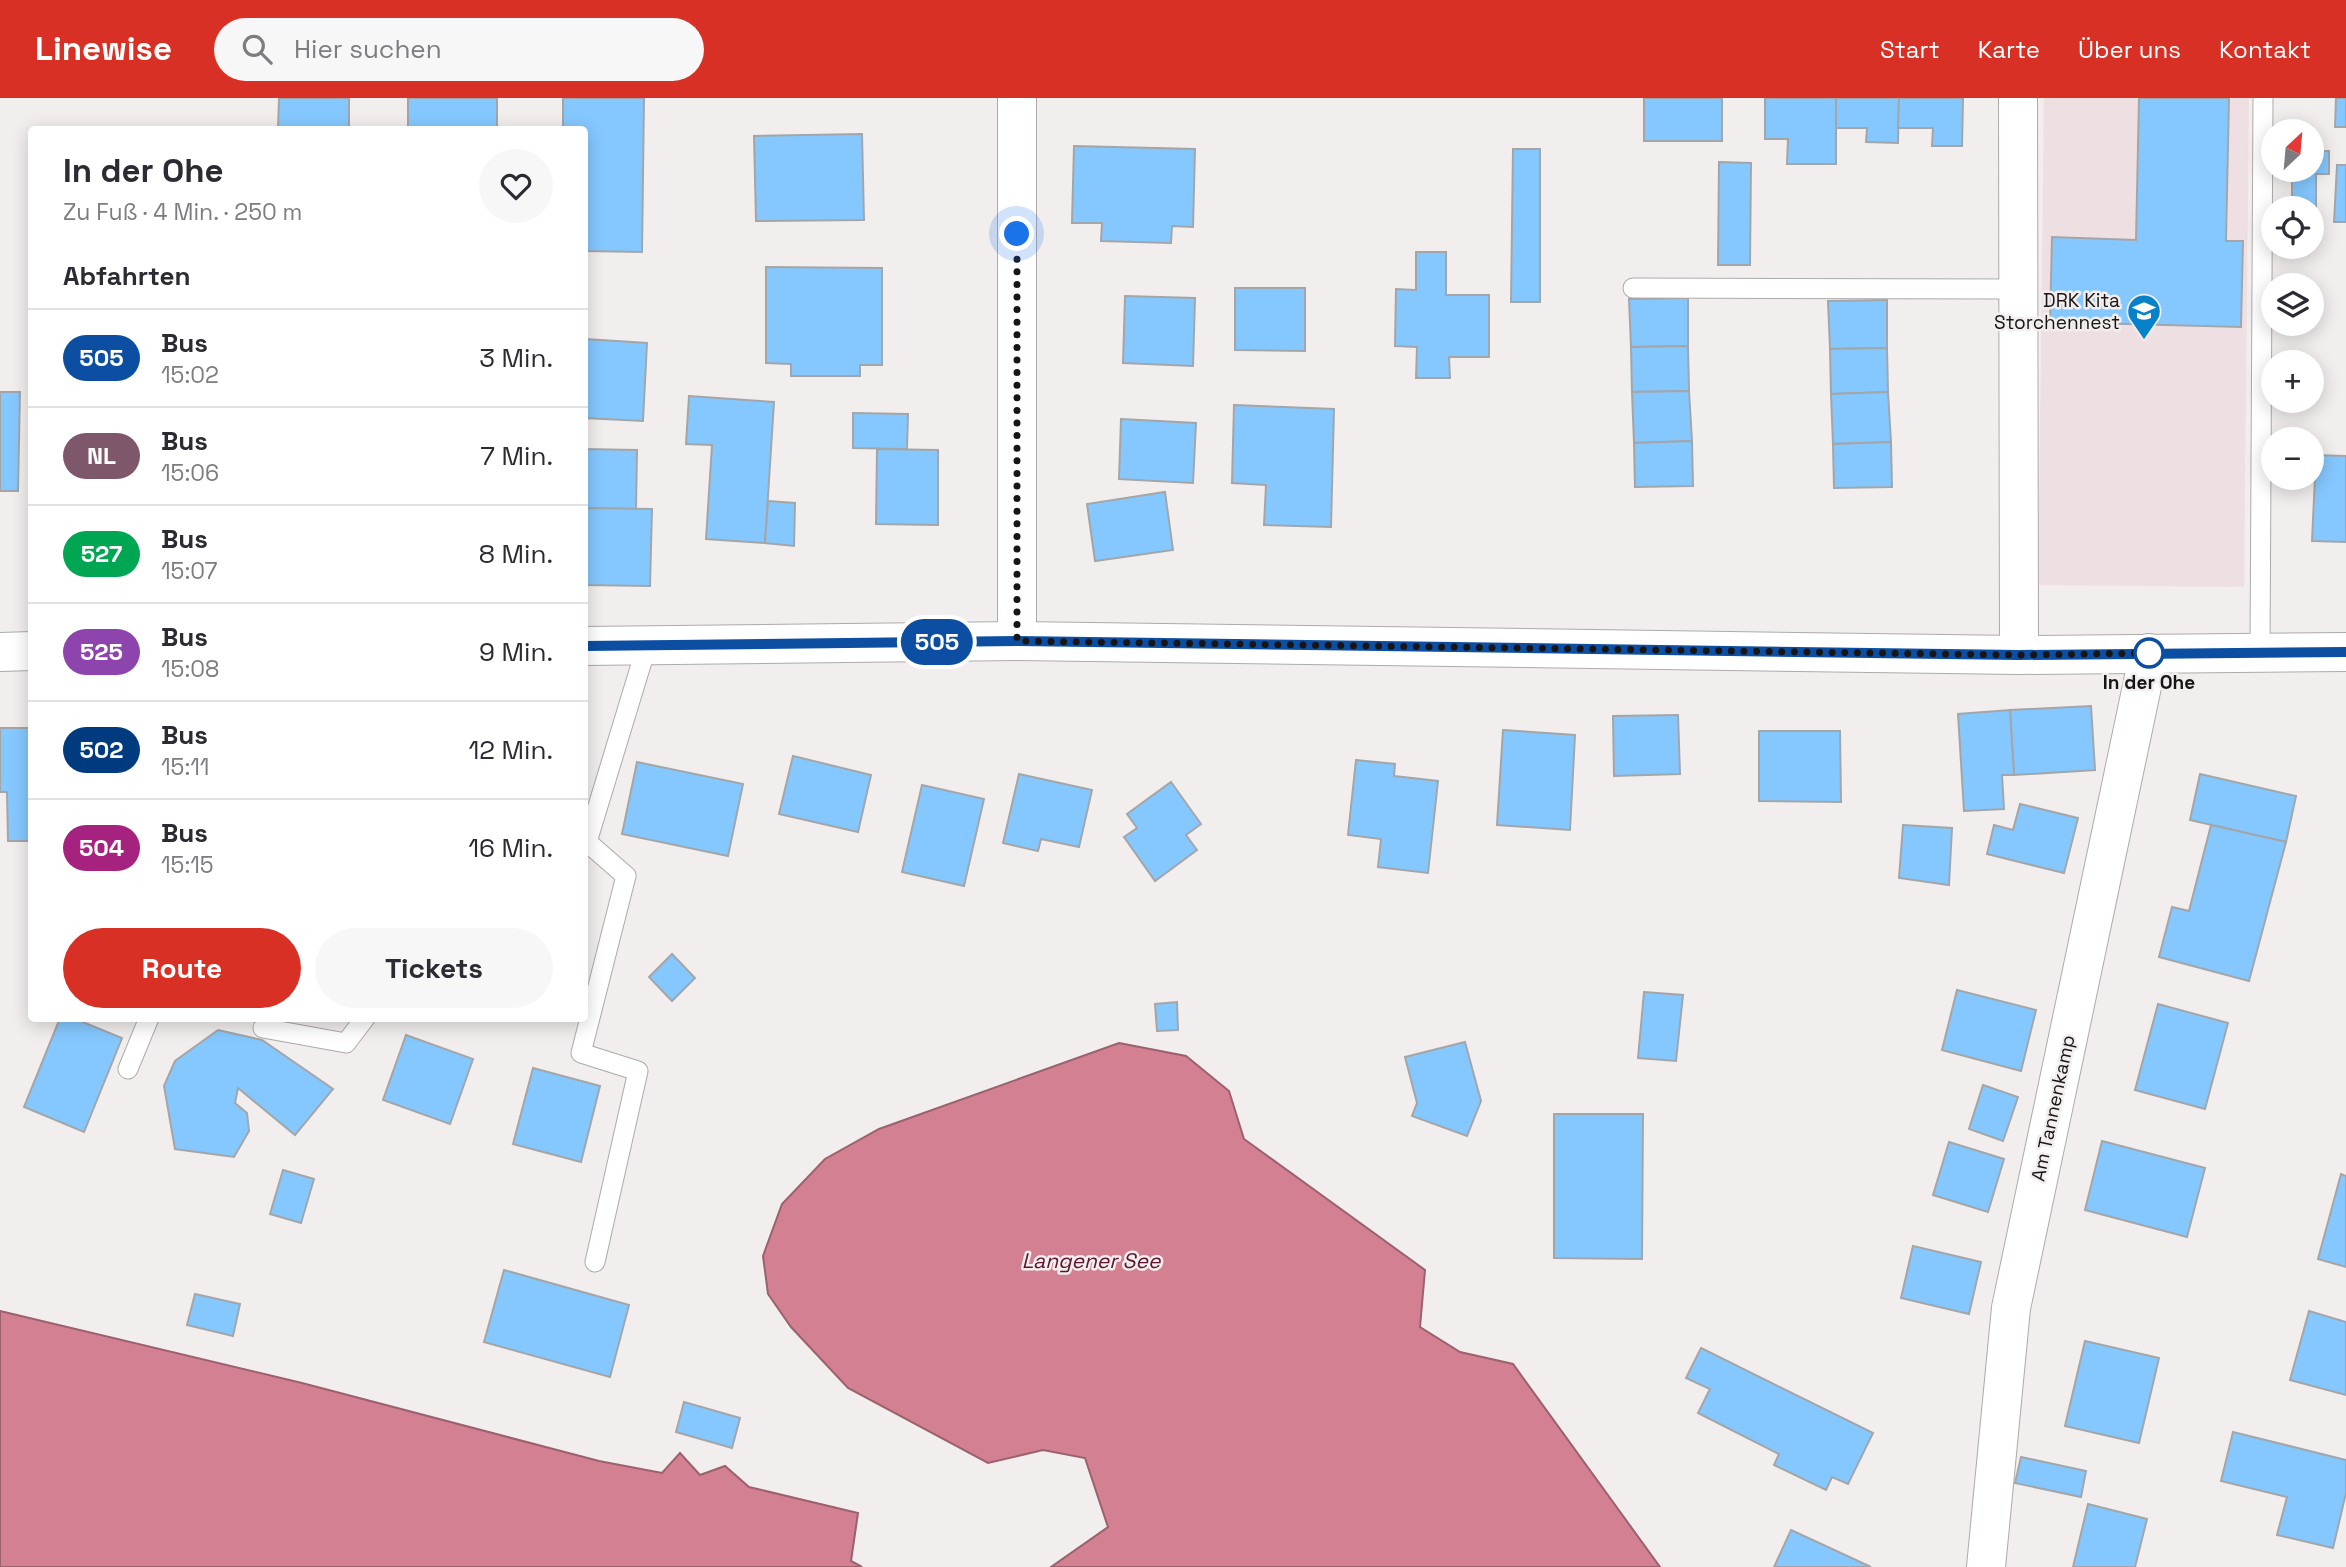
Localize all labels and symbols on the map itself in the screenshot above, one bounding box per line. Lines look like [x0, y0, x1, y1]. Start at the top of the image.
north arrow [2261, 119, 2324, 182]
your location [999, 216, 1034, 251]
place label: DRK Kita Storchennest [1994, 288, 2120, 335]
school or university icon: DRK Kita Storchennest [2125, 292, 2163, 341]
line badge: 505 [897, 619, 977, 665]
marker: In der Ohe [2134, 638, 2164, 668]
place label: In der Ohe [2103, 670, 2195, 695]
street label: Am Tannenkamp [2025, 1033, 2081, 1183]
water label: Langener See [1022, 1247, 1162, 1274]

